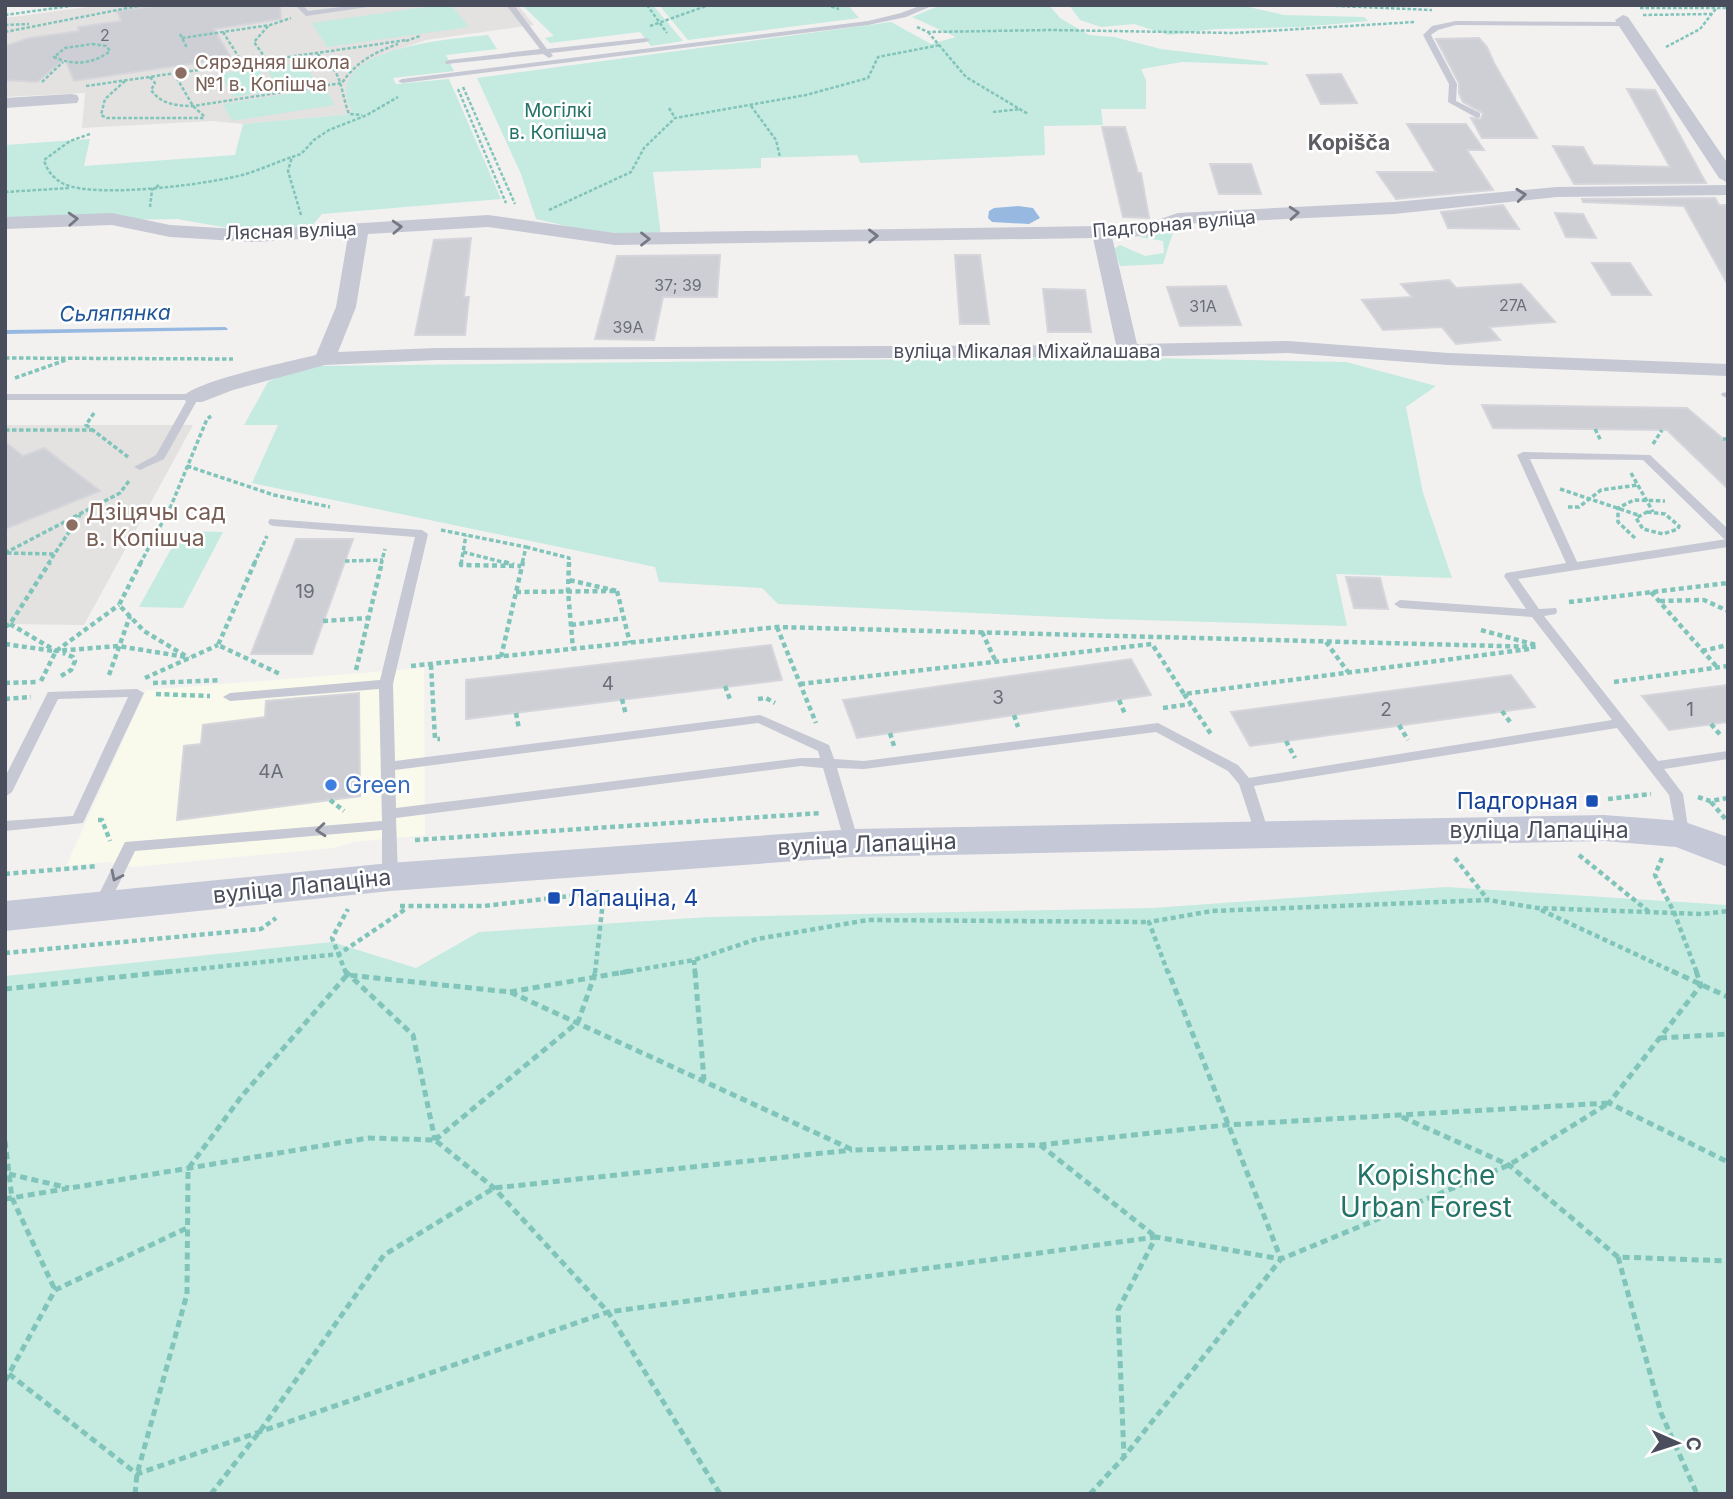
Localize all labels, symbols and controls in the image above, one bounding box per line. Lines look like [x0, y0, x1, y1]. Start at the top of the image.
house number: 2 [100, 25, 110, 45]
place label: Сярэдняя школа №1 в. Копішча [195, 51, 350, 96]
marker: Сярэдняя школа №1 в. Копішча [173, 65, 189, 81]
park label: Могілкі в. Копішча [509, 99, 607, 144]
district label: Kopišča [1308, 130, 1390, 155]
one-way arrow [1516, 188, 1527, 203]
street label: Падгорная вуліца [1092, 205, 1256, 243]
one-way arrow [1289, 206, 1300, 221]
one-way arrow [68, 212, 79, 227]
street label: Лясная вуліца [225, 217, 357, 245]
one-way arrow [392, 220, 403, 235]
one-way arrow [868, 228, 879, 244]
one-way arrow [641, 231, 651, 247]
house number: 37; 39 [654, 275, 702, 295]
house number: 27А [1499, 295, 1527, 315]
house number: 31А [1189, 296, 1217, 316]
water label: Сьляпянка [59, 300, 171, 326]
house number: 39А [613, 317, 643, 337]
street label: вуліца Мікалая Міхайлашава [894, 340, 1160, 363]
place label: Дзіцячы сад в. Копішча [86, 498, 226, 552]
marker: Дзіцячы сад в. Копішча [64, 517, 80, 533]
house number: 19 [295, 580, 315, 603]
house number: 4 [602, 672, 614, 695]
house number: 3 [992, 686, 1004, 709]
house number: 2 [1380, 698, 1392, 721]
house number: 1 [1686, 698, 1694, 721]
house number: 4А [258, 760, 284, 783]
place label: Green [345, 771, 411, 799]
marker: Green [323, 777, 339, 793]
place label: Падгорная [1457, 787, 1578, 815]
marker: Падгорная [1584, 793, 1600, 809]
street label: вуліца Лапаціна [1449, 816, 1629, 844]
one-way arrow [315, 822, 326, 837]
street label: вуліца Лапаціна [777, 827, 957, 861]
street label: вуліца Лапаціна [211, 863, 393, 909]
one-way arrow [110, 869, 124, 881]
place label: Лапаціна, 4 [568, 884, 698, 912]
marker: Лапаціна, 4 [546, 890, 562, 906]
park label: Kopishche Urban Forest [1340, 1158, 1512, 1224]
north arrow [1642, 1408, 1712, 1478]
text: С [1682, 1436, 1705, 1451]

